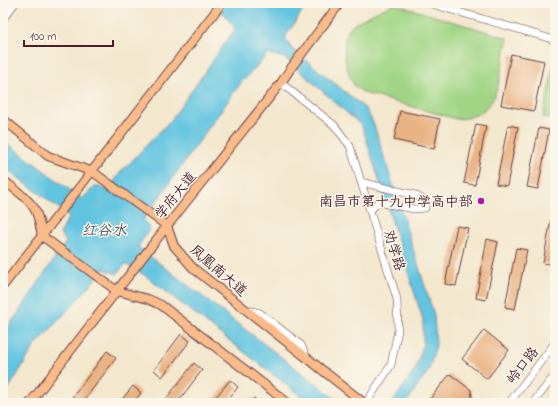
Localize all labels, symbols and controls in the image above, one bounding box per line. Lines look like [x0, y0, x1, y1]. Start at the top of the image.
scale bar [24, 22, 113, 48]
text: 100 m [30, 28, 57, 46]
street label: 学府大道 [150, 168, 202, 224]
place label: 南昌市第十九中学高中部 [319, 192, 473, 213]
marker: 南昌市第十九中学高中部 [476, 196, 486, 206]
water label: 红谷水 [81, 220, 127, 242]
street label: 劝学路 [377, 227, 410, 274]
street label: 凤凰南大道 [185, 240, 251, 302]
street label: 岭口路 [502, 343, 544, 389]

